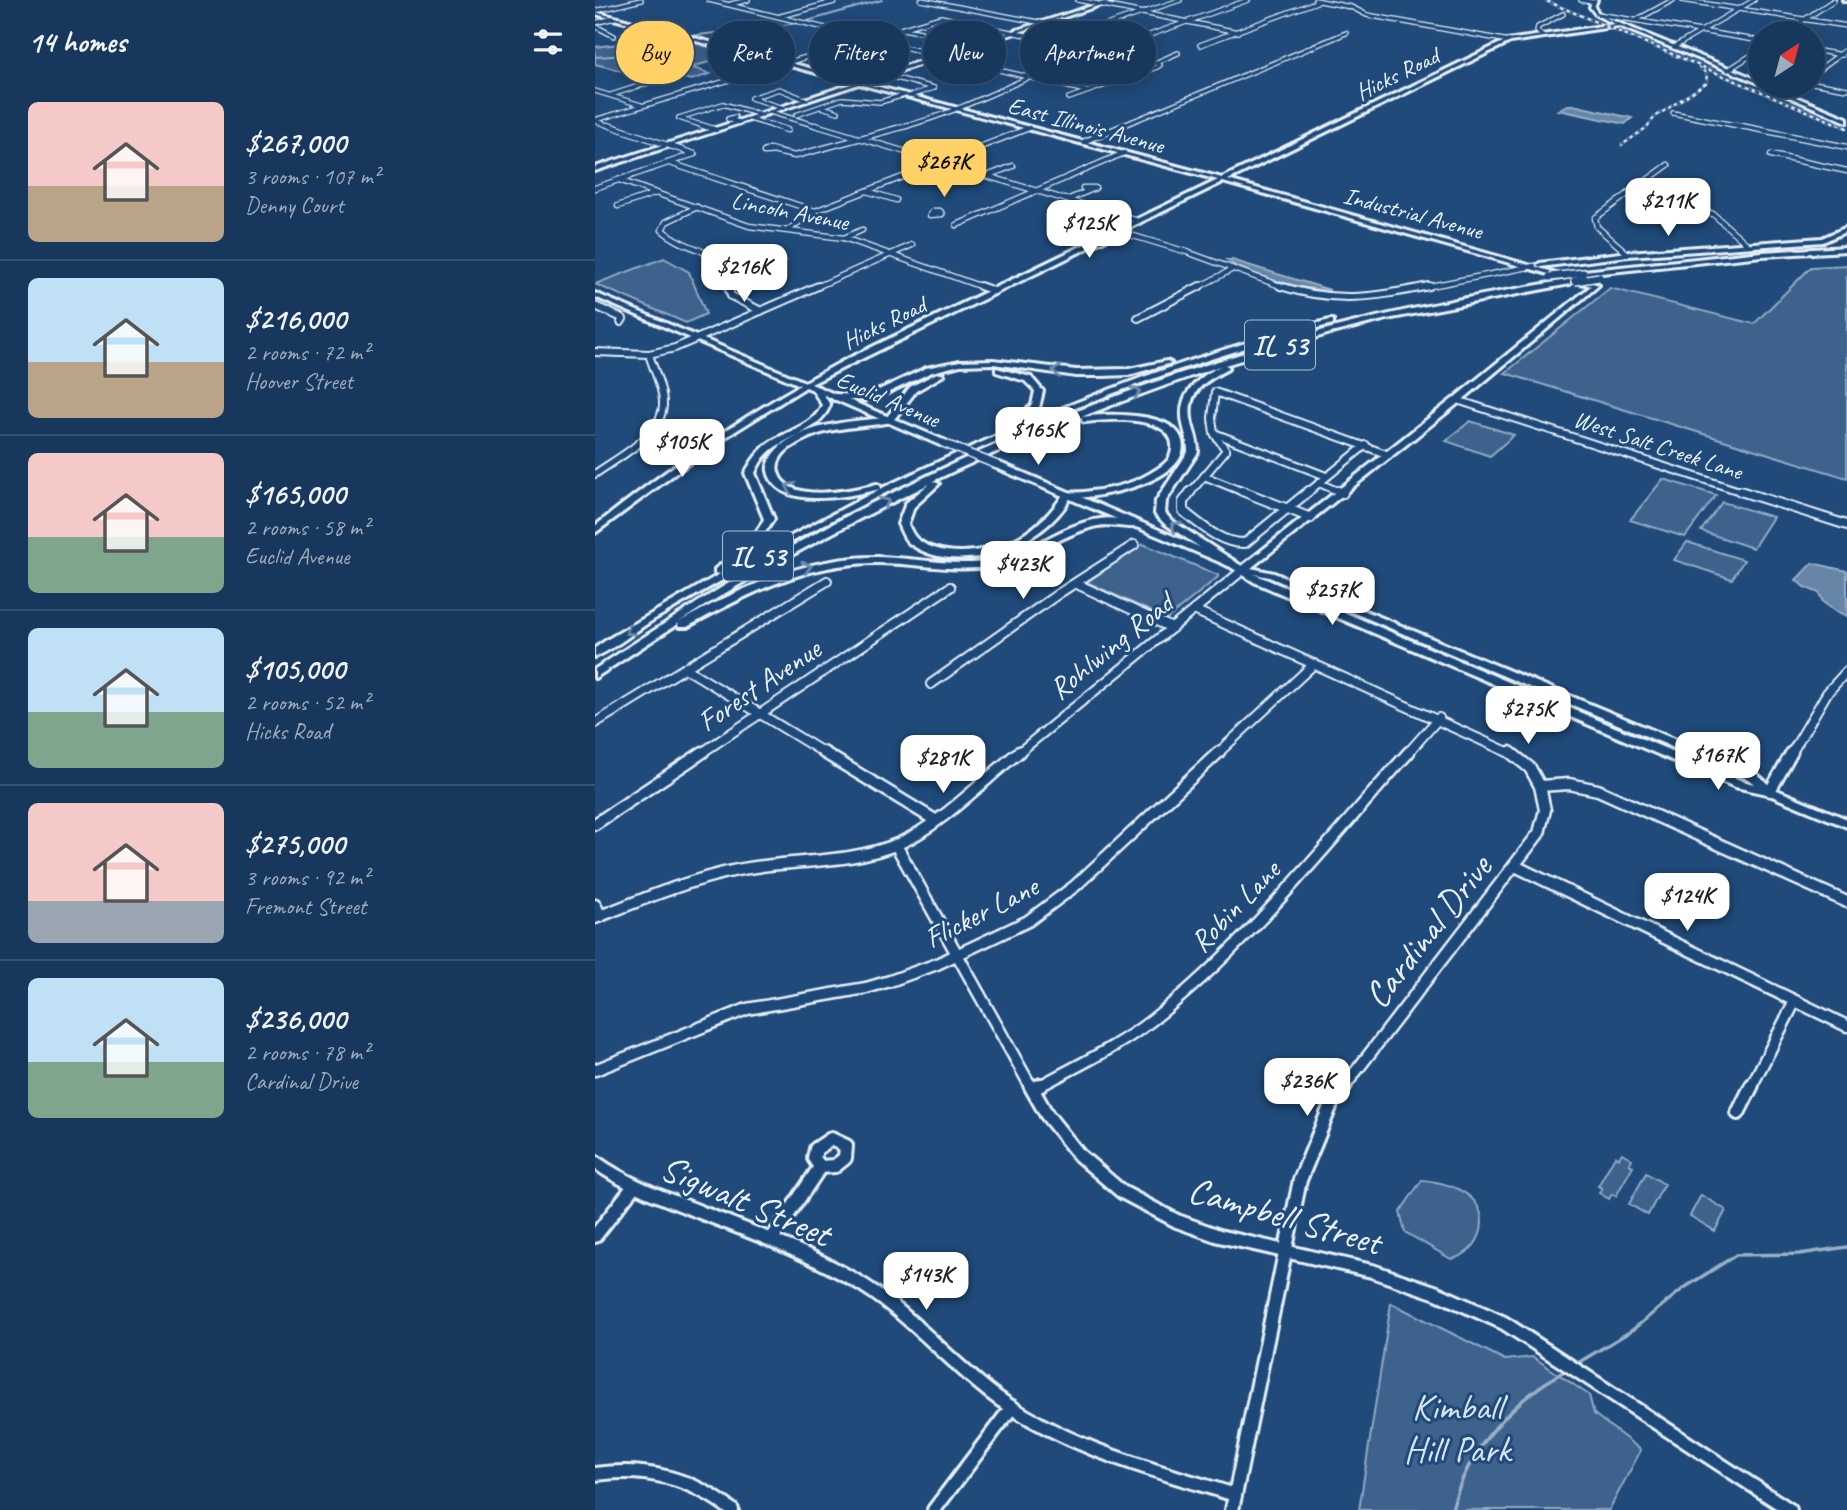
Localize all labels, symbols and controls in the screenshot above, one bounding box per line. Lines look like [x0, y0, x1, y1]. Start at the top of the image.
chip: Buy [616, 21, 694, 84]
chip: Rent [708, 21, 795, 84]
chip: Filters [809, 21, 909, 84]
chip: New [923, 21, 1006, 84]
chip: Apartment [1020, 21, 1156, 84]
north arrow [1748, 21, 1825, 98]
map controls [1748, 21, 1825, 98]
text: 14 homes [28, 23, 126, 61]
icon: filters [529, 23, 567, 61]
street label: Hicks Road [1350, 39, 1447, 107]
street label: East Illinois Avenue [1005, 90, 1169, 161]
text: $267,000 [245, 124, 346, 162]
icon: home [84, 130, 168, 214]
pin: $267K [895, 140, 993, 199]
text: $267K [917, 147, 971, 176]
text: 3 rooms · 107 m² [245, 162, 380, 191]
pin: $211K [1619, 178, 1717, 238]
street label: Industrial Avenue [1340, 180, 1488, 247]
street label: Lincoln Avenue [729, 185, 853, 237]
text: $211K [1641, 186, 1695, 215]
text: Denny Court [245, 191, 344, 220]
pin: $125K [1040, 201, 1138, 260]
text: $125K [1063, 208, 1115, 237]
pin: $216K [695, 244, 793, 304]
text: $216K [717, 252, 771, 281]
street label: Hicks Road [837, 288, 934, 356]
text: $216,000 [245, 300, 346, 338]
icon: home [84, 306, 168, 390]
road number: IL 53 [1245, 320, 1315, 370]
text: 2 rooms · 72 m² [245, 338, 369, 367]
one-way arrow [1051, 363, 1063, 378]
street label: Euclid Avenue [832, 364, 946, 435]
text: Hoover Street [245, 367, 353, 396]
one-way arrow [1129, 387, 1141, 401]
street label: West Salt Creek Lane [1570, 404, 1748, 487]
pin: $165K [989, 407, 1087, 467]
text: $165K [1011, 415, 1065, 444]
pin: $105K [633, 420, 731, 479]
text: $105K [656, 427, 708, 456]
text: $165,000 [245, 475, 346, 513]
icon: home [84, 481, 168, 565]
one-way arrow [785, 482, 797, 496]
one-way arrow [878, 497, 890, 511]
text: 2 rooms · 58 m² [245, 513, 369, 542]
one-way arrow [1170, 522, 1183, 534]
road number: IL 53 [723, 532, 793, 580]
text: Euclid Avenue [245, 542, 350, 571]
pin: $423K [974, 542, 1072, 601]
text: $423K [996, 549, 1050, 578]
one-way arrow [801, 560, 813, 575]
pin: $257K [1283, 568, 1381, 627]
text: $257K [1306, 575, 1358, 604]
street label: Rohlwing Road [1041, 582, 1184, 708]
one-way arrow [625, 622, 638, 635]
street label: Forest Avenue [690, 629, 830, 740]
text: $105,000 [245, 650, 345, 688]
icon: home [84, 656, 168, 740]
pin: $275K [1479, 686, 1577, 746]
text: 2 rooms · 52 m² [245, 688, 369, 717]
text: $275K [1502, 694, 1554, 723]
text: Hicks Road [245, 717, 331, 746]
pin: $167K [1669, 732, 1767, 792]
pin: $281K [894, 736, 992, 795]
text: $167K [1691, 740, 1745, 769]
text: $281K [916, 743, 970, 772]
text: $275,000 [245, 825, 345, 863]
icon: home [84, 831, 168, 915]
street label: Cardinal Drive [1353, 844, 1503, 1017]
street label: Robin Lane [1182, 850, 1290, 960]
text: 3 rooms · 92 m² [245, 863, 369, 892]
street label: Flicker Lane [918, 866, 1046, 957]
pin: $124K [1638, 874, 1736, 933]
text: $124K [1660, 881, 1714, 910]
text: Fremont Street [245, 892, 366, 921]
text: $236,000 [245, 1000, 346, 1038]
icon: home [84, 1006, 168, 1090]
text: 2 rooms · 78 m² [245, 1038, 369, 1067]
pin: $236K [1258, 1058, 1356, 1118]
text: $236K [1280, 1066, 1334, 1095]
text: Cardinal Drive [245, 1067, 358, 1096]
street label: Sigwalt Street [654, 1144, 841, 1259]
street label: Campbell Street [1183, 1166, 1390, 1266]
pin: $143K [877, 1252, 975, 1312]
text: $143K [899, 1260, 953, 1289]
park label: Kimball Hill Park [1404, 1383, 1513, 1473]

